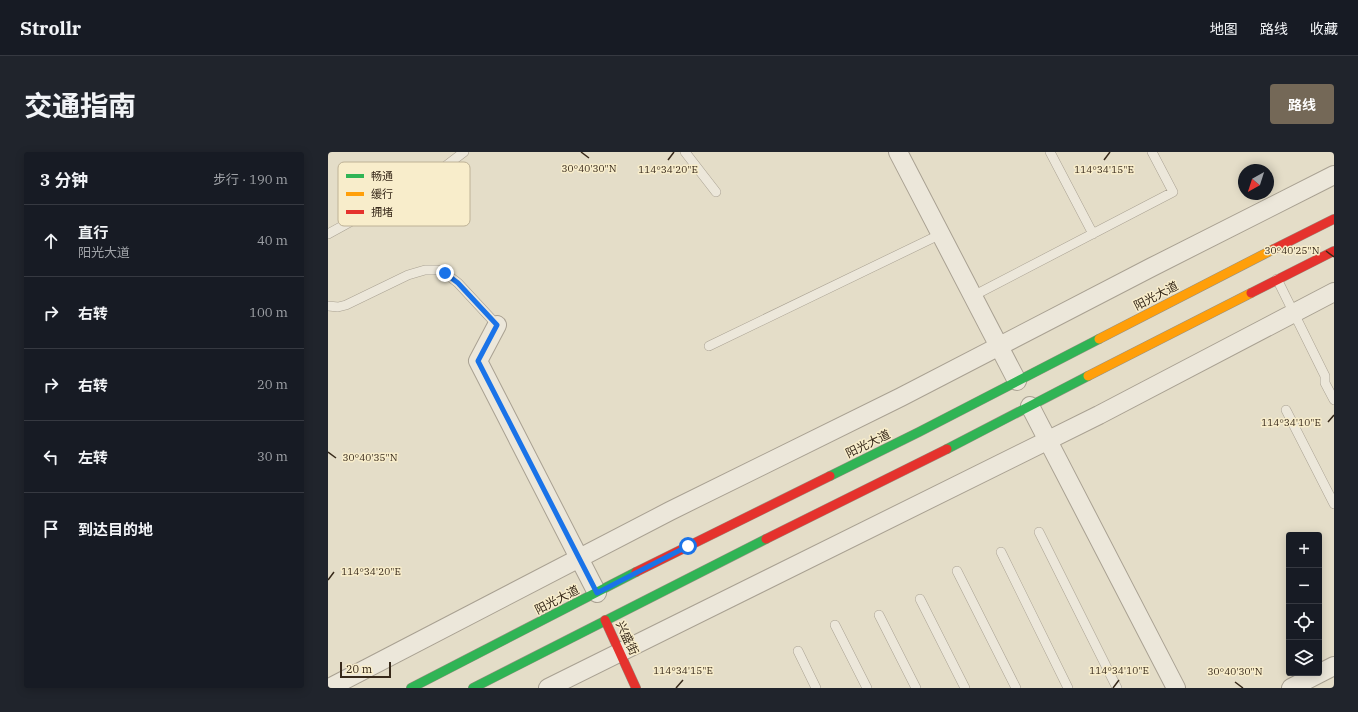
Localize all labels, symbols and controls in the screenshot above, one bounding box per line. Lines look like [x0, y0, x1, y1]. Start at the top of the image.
text: Strollr [20, 16, 81, 40]
text: 地图 [1210, 20, 1238, 38]
text: 路线 [1260, 20, 1288, 38]
text: 收藏 [1310, 20, 1338, 38]
button: 路线 [1270, 84, 1334, 124]
text: 交通指南 [24, 87, 136, 124]
legend [338, 162, 470, 226]
text: 30°40'30"N [562, 162, 617, 175]
text: 114°34'20"E [638, 163, 698, 176]
text: 114°34'15"E [1074, 163, 1134, 176]
north arrow [1238, 164, 1274, 200]
text: 3 分钟 [40, 169, 88, 191]
text: 畅通 [371, 169, 393, 183]
text: 步行 · 190 m [213, 171, 288, 188]
text: 缓行 [371, 187, 393, 201]
text: 拥堵 [371, 205, 393, 219]
text: 直行 [78, 223, 108, 242]
icon: ahead [40, 230, 62, 252]
text: 40 m [257, 232, 288, 249]
text: 阳光大道 [78, 244, 130, 261]
text: 30°40'25"N [1265, 244, 1320, 257]
route end [436, 264, 454, 282]
street label: 阳光大道 [1131, 278, 1181, 313]
icon: right [40, 302, 62, 324]
text: 右转 [78, 304, 108, 323]
text: 100 m [249, 304, 288, 321]
icon: right [40, 374, 62, 396]
text: 右转 [78, 376, 108, 395]
text: 20 m [257, 376, 288, 393]
text: 114°34'10"E [1261, 416, 1321, 429]
street label: 阳光大道 [843, 426, 893, 461]
icon: left [40, 446, 62, 468]
text: 左转 [78, 448, 108, 467]
text: 30 m [257, 448, 288, 465]
text: 30°40'35"N [343, 451, 398, 464]
icon: arrive [40, 518, 62, 540]
text: 到达目的地 [78, 520, 153, 539]
map controls [1286, 532, 1322, 676]
button: + [1286, 532, 1322, 568]
route start [679, 537, 697, 555]
text: 114°34'20"E [341, 565, 401, 578]
button: − [1286, 568, 1322, 604]
street label: 阳光大道 [532, 582, 582, 617]
button: locate [1286, 604, 1322, 640]
street label: 兴盛街 [613, 618, 642, 657]
button: layers [1286, 640, 1322, 676]
scale bar [340, 660, 391, 679]
text: 20 m [346, 662, 372, 676]
text: 114°34'15"E [653, 664, 713, 677]
text: 114°34'10"E [1089, 664, 1149, 677]
text: 30°40'30"N [1208, 665, 1263, 678]

